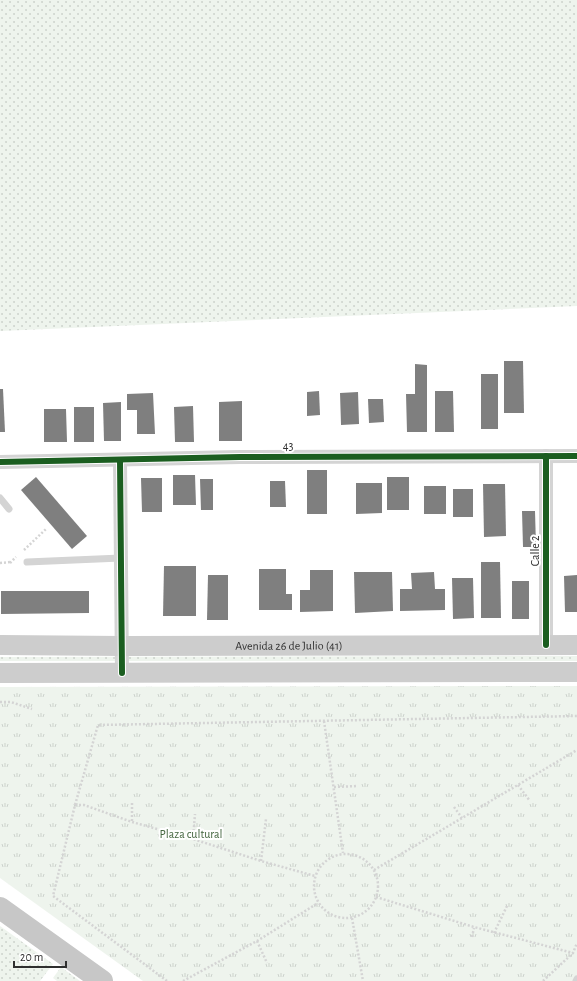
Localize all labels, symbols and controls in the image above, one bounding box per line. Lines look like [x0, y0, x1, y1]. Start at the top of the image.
street label: 43 [283, 440, 293, 452]
street label: Calle 2 [529, 535, 541, 566]
street label: Avenida 26 de Julio (41) [235, 640, 343, 652]
park label: Plaza cultural [159, 828, 223, 840]
scale bar [14, 943, 66, 969]
text: 20 m [20, 951, 43, 963]

